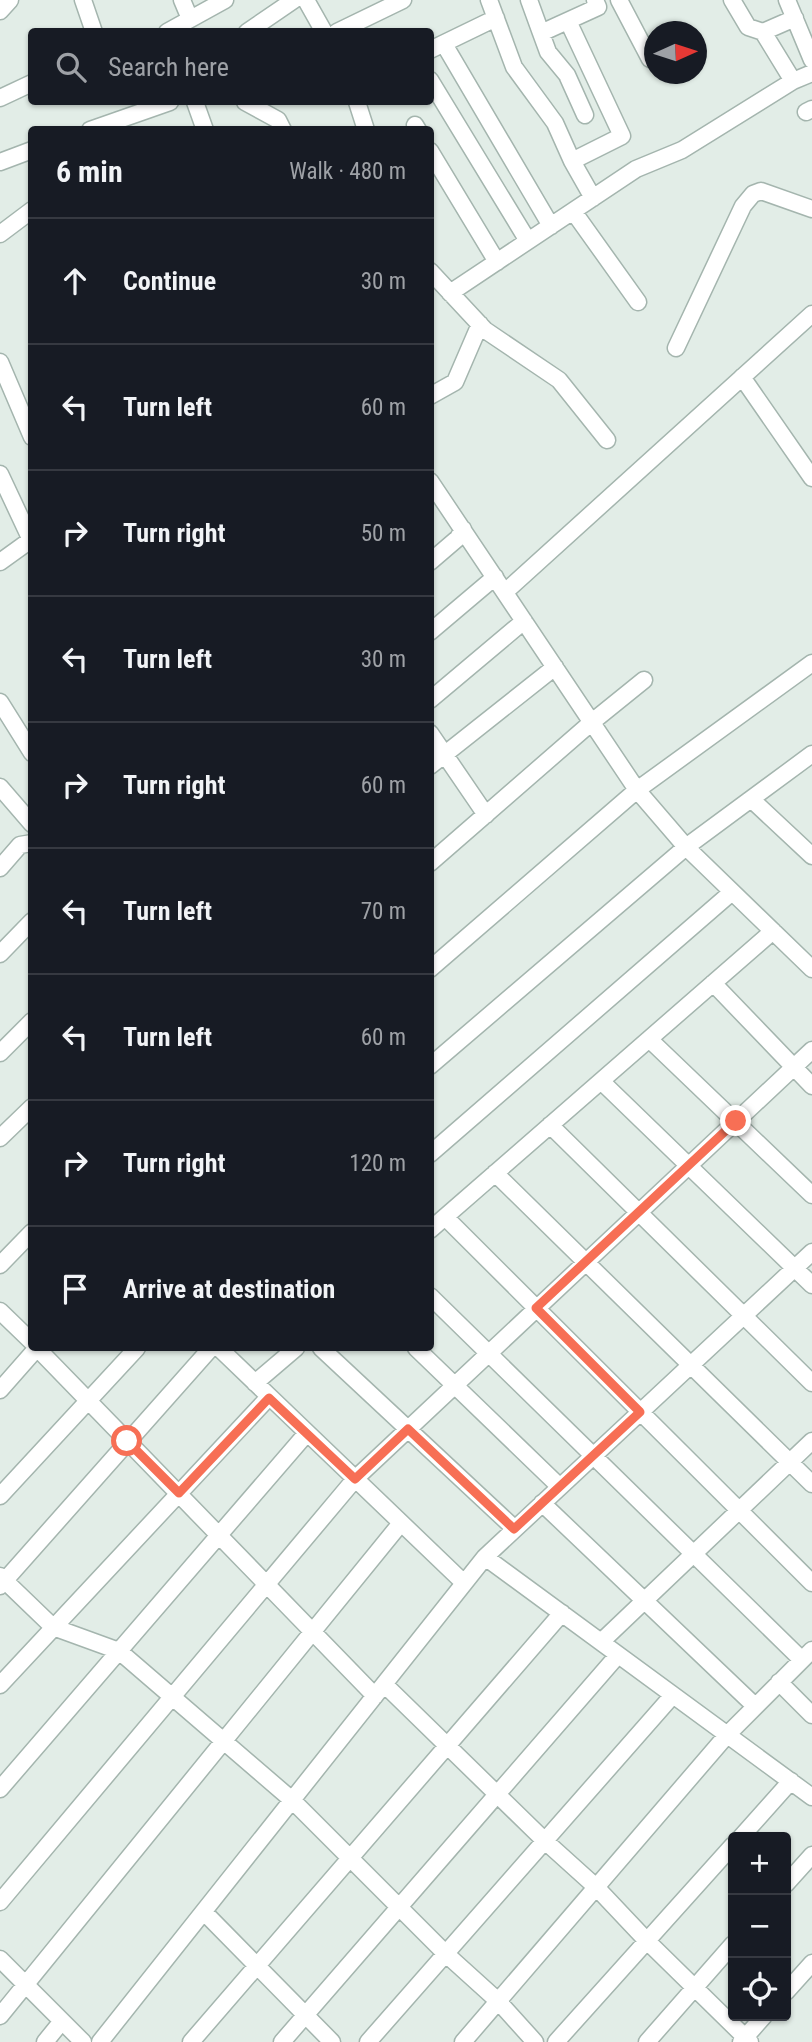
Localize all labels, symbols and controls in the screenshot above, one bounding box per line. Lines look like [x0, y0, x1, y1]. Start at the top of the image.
north arrow [644, 21, 707, 84]
search box [28, 28, 434, 105]
icon: search [52, 48, 90, 86]
text: Search here [108, 52, 229, 82]
text: 6 min [56, 154, 123, 189]
text: Walk · 480 m [289, 158, 406, 185]
icon: ahead [56, 262, 94, 300]
text: Continue [123, 266, 216, 296]
text: 30 m [361, 268, 406, 295]
icon: left [56, 388, 94, 426]
text: Turn left [123, 392, 212, 422]
text: 60 m [361, 394, 406, 421]
icon: right [56, 514, 94, 552]
text: Turn right [123, 518, 225, 548]
text: 50 m [361, 520, 406, 547]
icon: left [56, 640, 94, 678]
text: Turn left [123, 644, 212, 674]
text: 30 m [361, 646, 406, 673]
icon: right [56, 766, 94, 804]
text: Turn right [123, 770, 225, 800]
text: 60 m [361, 772, 406, 799]
icon: left [56, 892, 94, 930]
text: Turn left [123, 896, 212, 926]
text: 70 m [361, 898, 406, 925]
icon: left [56, 1018, 94, 1056]
text: Turn left [123, 1022, 212, 1052]
text: 60 m [361, 1024, 406, 1051]
route end [720, 1105, 751, 1136]
icon: right [56, 1144, 94, 1182]
text: Turn right [123, 1148, 225, 1178]
text: 120 m [349, 1150, 406, 1177]
icon: arrive [56, 1270, 94, 1308]
text: Arrive at destination [123, 1274, 335, 1304]
route start [111, 1425, 142, 1456]
map controls [728, 1832, 791, 2021]
button: + [728, 1832, 791, 1895]
button: − [728, 1895, 791, 1958]
button: locate [728, 1958, 791, 2021]

